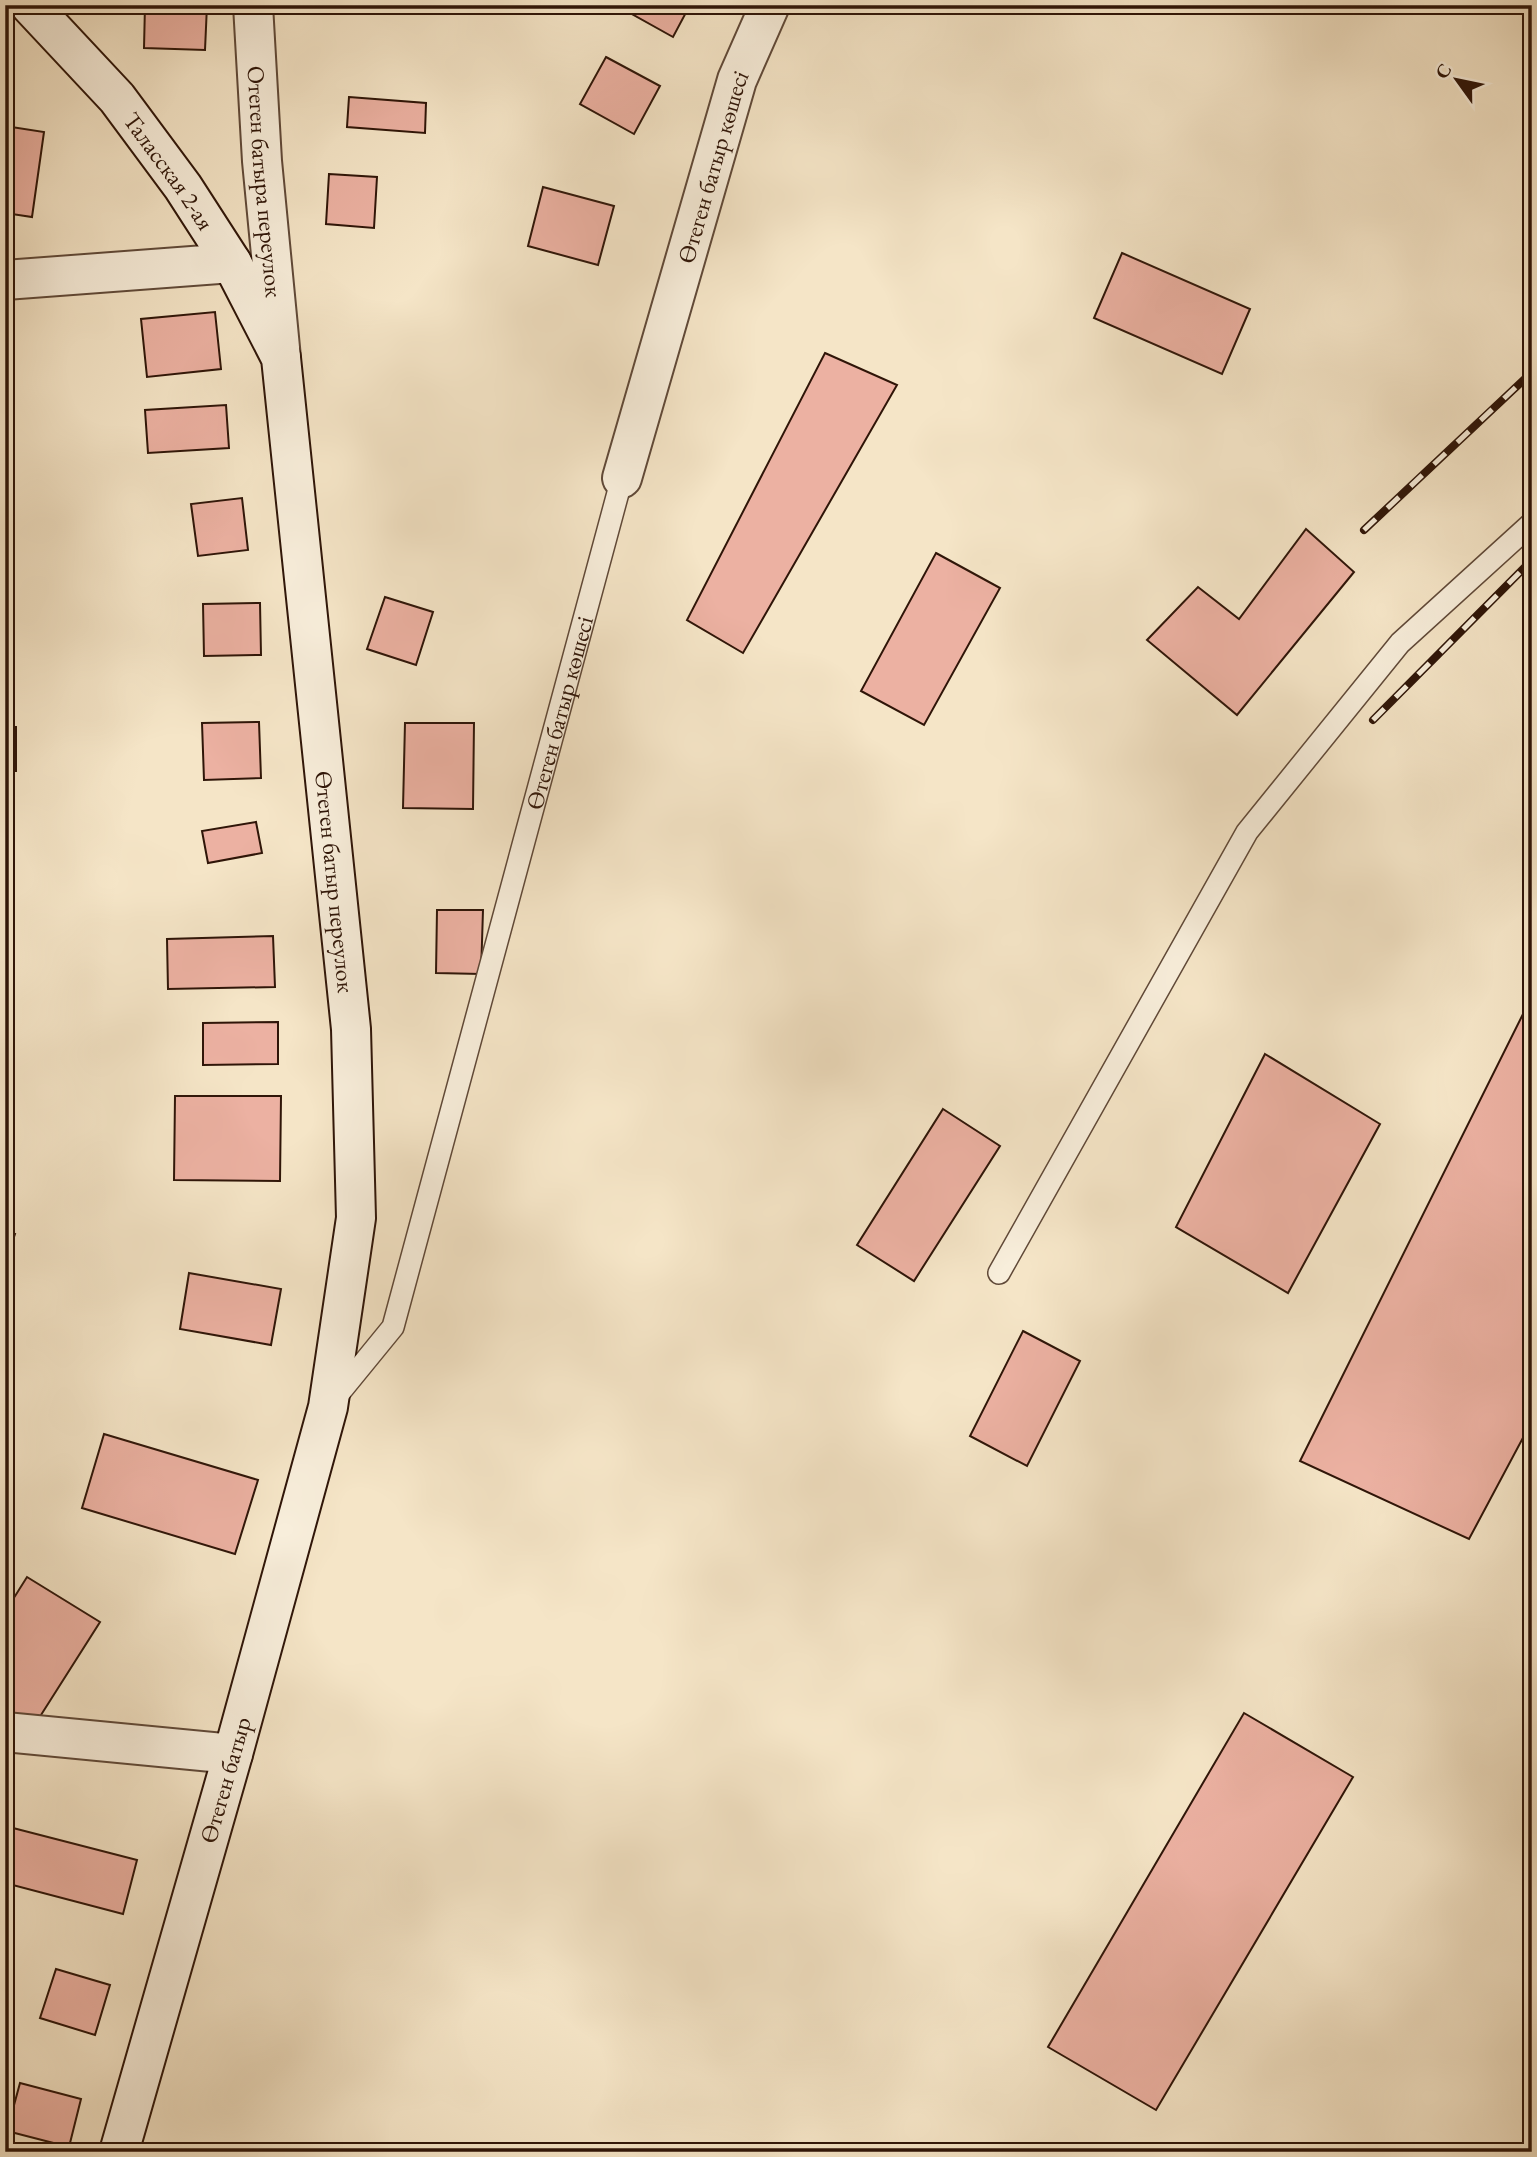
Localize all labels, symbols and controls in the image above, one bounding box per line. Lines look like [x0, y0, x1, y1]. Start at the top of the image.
north arrow [1422, 46, 1492, 116]
text: С [1429, 59, 1457, 83]
street label: Отеген батыра переулок [241, 65, 291, 299]
street label: Өтеген батыр көшесі [669, 65, 755, 267]
street label: Таласская 2-ая [117, 105, 222, 236]
street label: Өтеген батыр көшесі [518, 612, 600, 813]
street label: Өтеген батыр переулок [309, 769, 363, 995]
street label: Өтеген батыр [192, 1713, 258, 1847]

